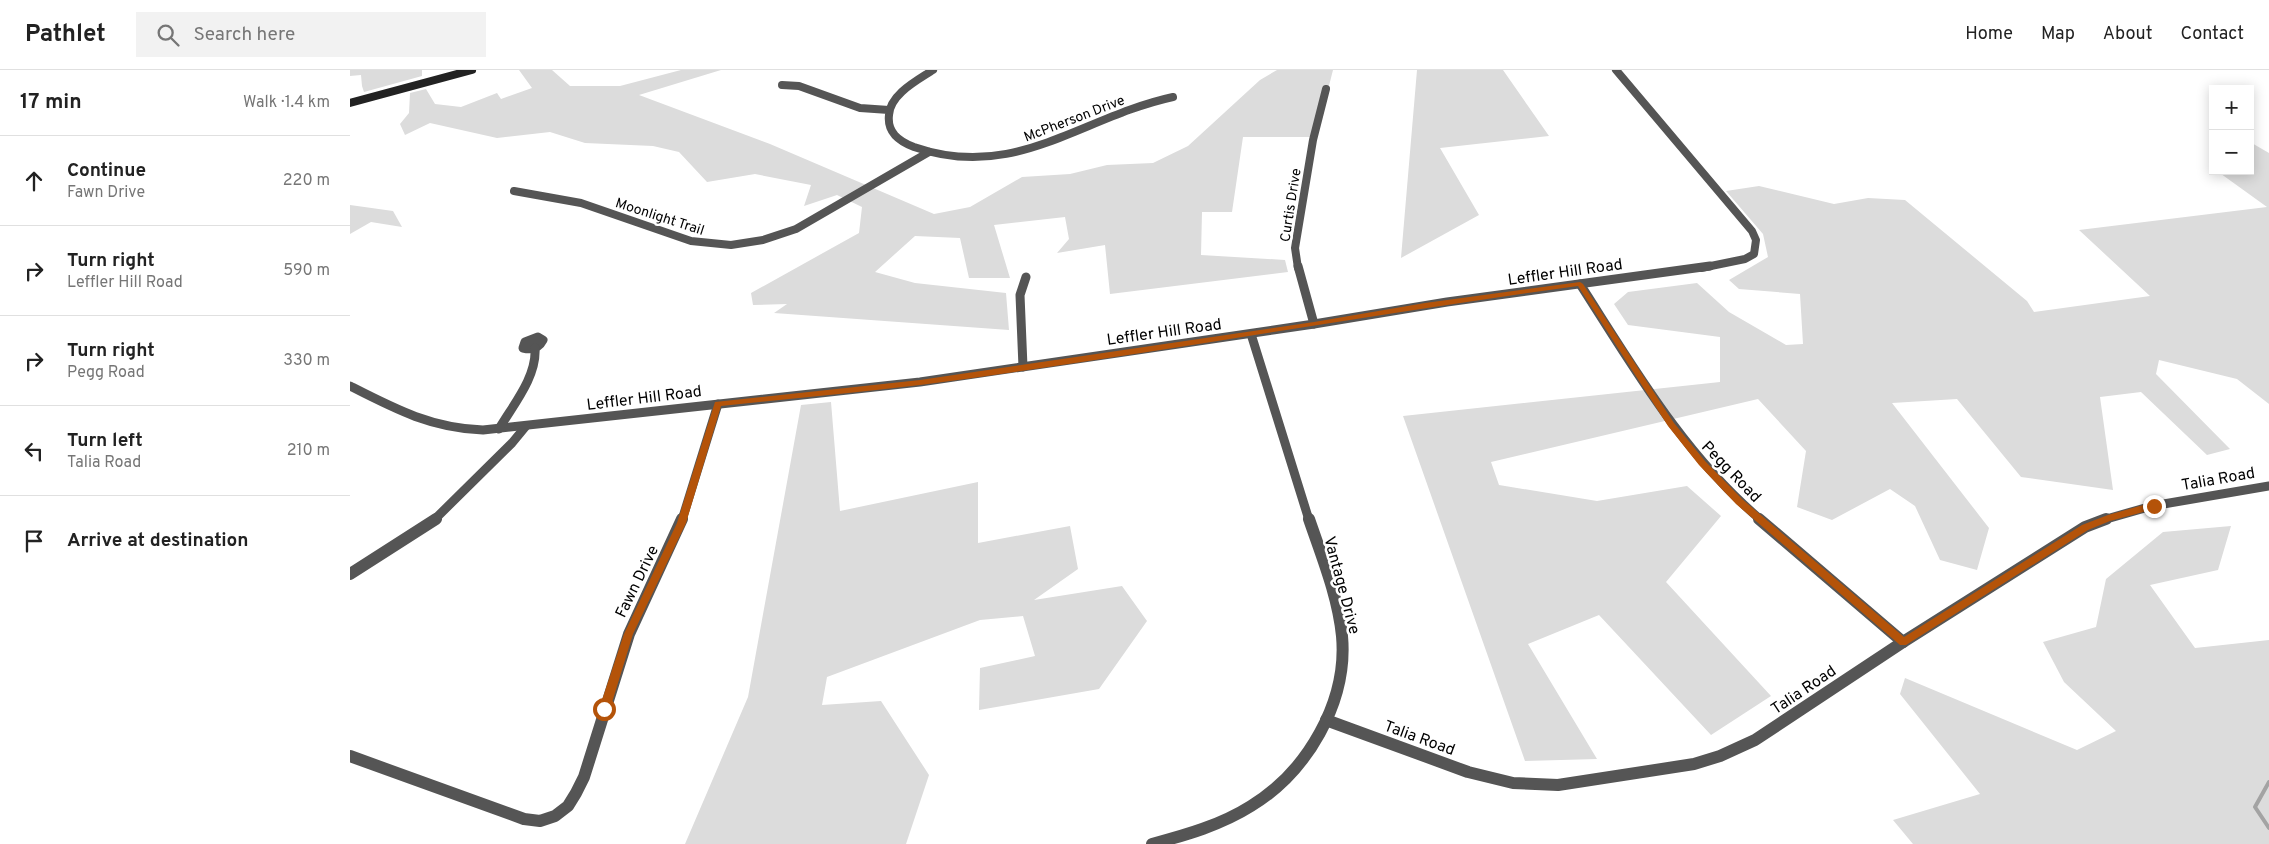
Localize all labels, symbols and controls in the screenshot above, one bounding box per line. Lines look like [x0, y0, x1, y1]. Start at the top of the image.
search box [136, 12, 486, 57]
text: Pathlet [25, 20, 106, 50]
icon: search [154, 21, 182, 49]
text: Search here [194, 23, 295, 47]
text: Home [1965, 23, 2013, 46]
text: Map [2041, 23, 2075, 46]
text: About [2103, 23, 2152, 46]
text: Contact [2180, 23, 2244, 46]
map controls [2209, 85, 2254, 175]
button: + [2209, 85, 2254, 130]
text: 17 min [20, 89, 82, 116]
street label: McPherson Drive [1022, 92, 1127, 146]
text: Walk · 1.4 km [243, 93, 330, 113]
button: − [2209, 130, 2254, 175]
text: Continue [67, 159, 146, 183]
icon: ahead [20, 167, 48, 195]
street label: Curtis Drive [1277, 167, 1306, 243]
text: 220 m [283, 171, 330, 191]
text: Fawn Drive [67, 183, 145, 203]
street label: Moonlight Trail [613, 195, 706, 240]
text: Turn right [67, 249, 155, 273]
street label: Leffler Hill Road [1507, 255, 1624, 291]
icon: right [20, 257, 48, 285]
text: 590 m [283, 261, 330, 281]
text: Leffler Hill Road [67, 273, 183, 293]
street label: Leffler Hill Road [1106, 315, 1223, 351]
text: Turn right [67, 339, 155, 363]
icon: right [20, 347, 48, 375]
text: 330 m [283, 351, 330, 371]
text: Pegg Road [67, 363, 145, 383]
street label: Leffler Hill Road [586, 382, 703, 416]
text: Turn left [67, 429, 143, 453]
icon: left [20, 437, 48, 465]
street label: Pegg Road [1696, 437, 1765, 507]
text: 210 m [287, 441, 330, 461]
text: Talia Road [67, 453, 141, 473]
street label: Talia Road [2180, 464, 2257, 496]
route end [2143, 495, 2166, 518]
icon: arrive [20, 527, 48, 555]
text: Arrive at destination [67, 529, 248, 553]
street label: Vantage Drive [1318, 534, 1364, 637]
street label: Fawn Drive [612, 542, 664, 621]
street label: Talia Road [1768, 662, 1840, 720]
route start [593, 698, 616, 721]
street label: Talia Road [1381, 717, 1458, 761]

